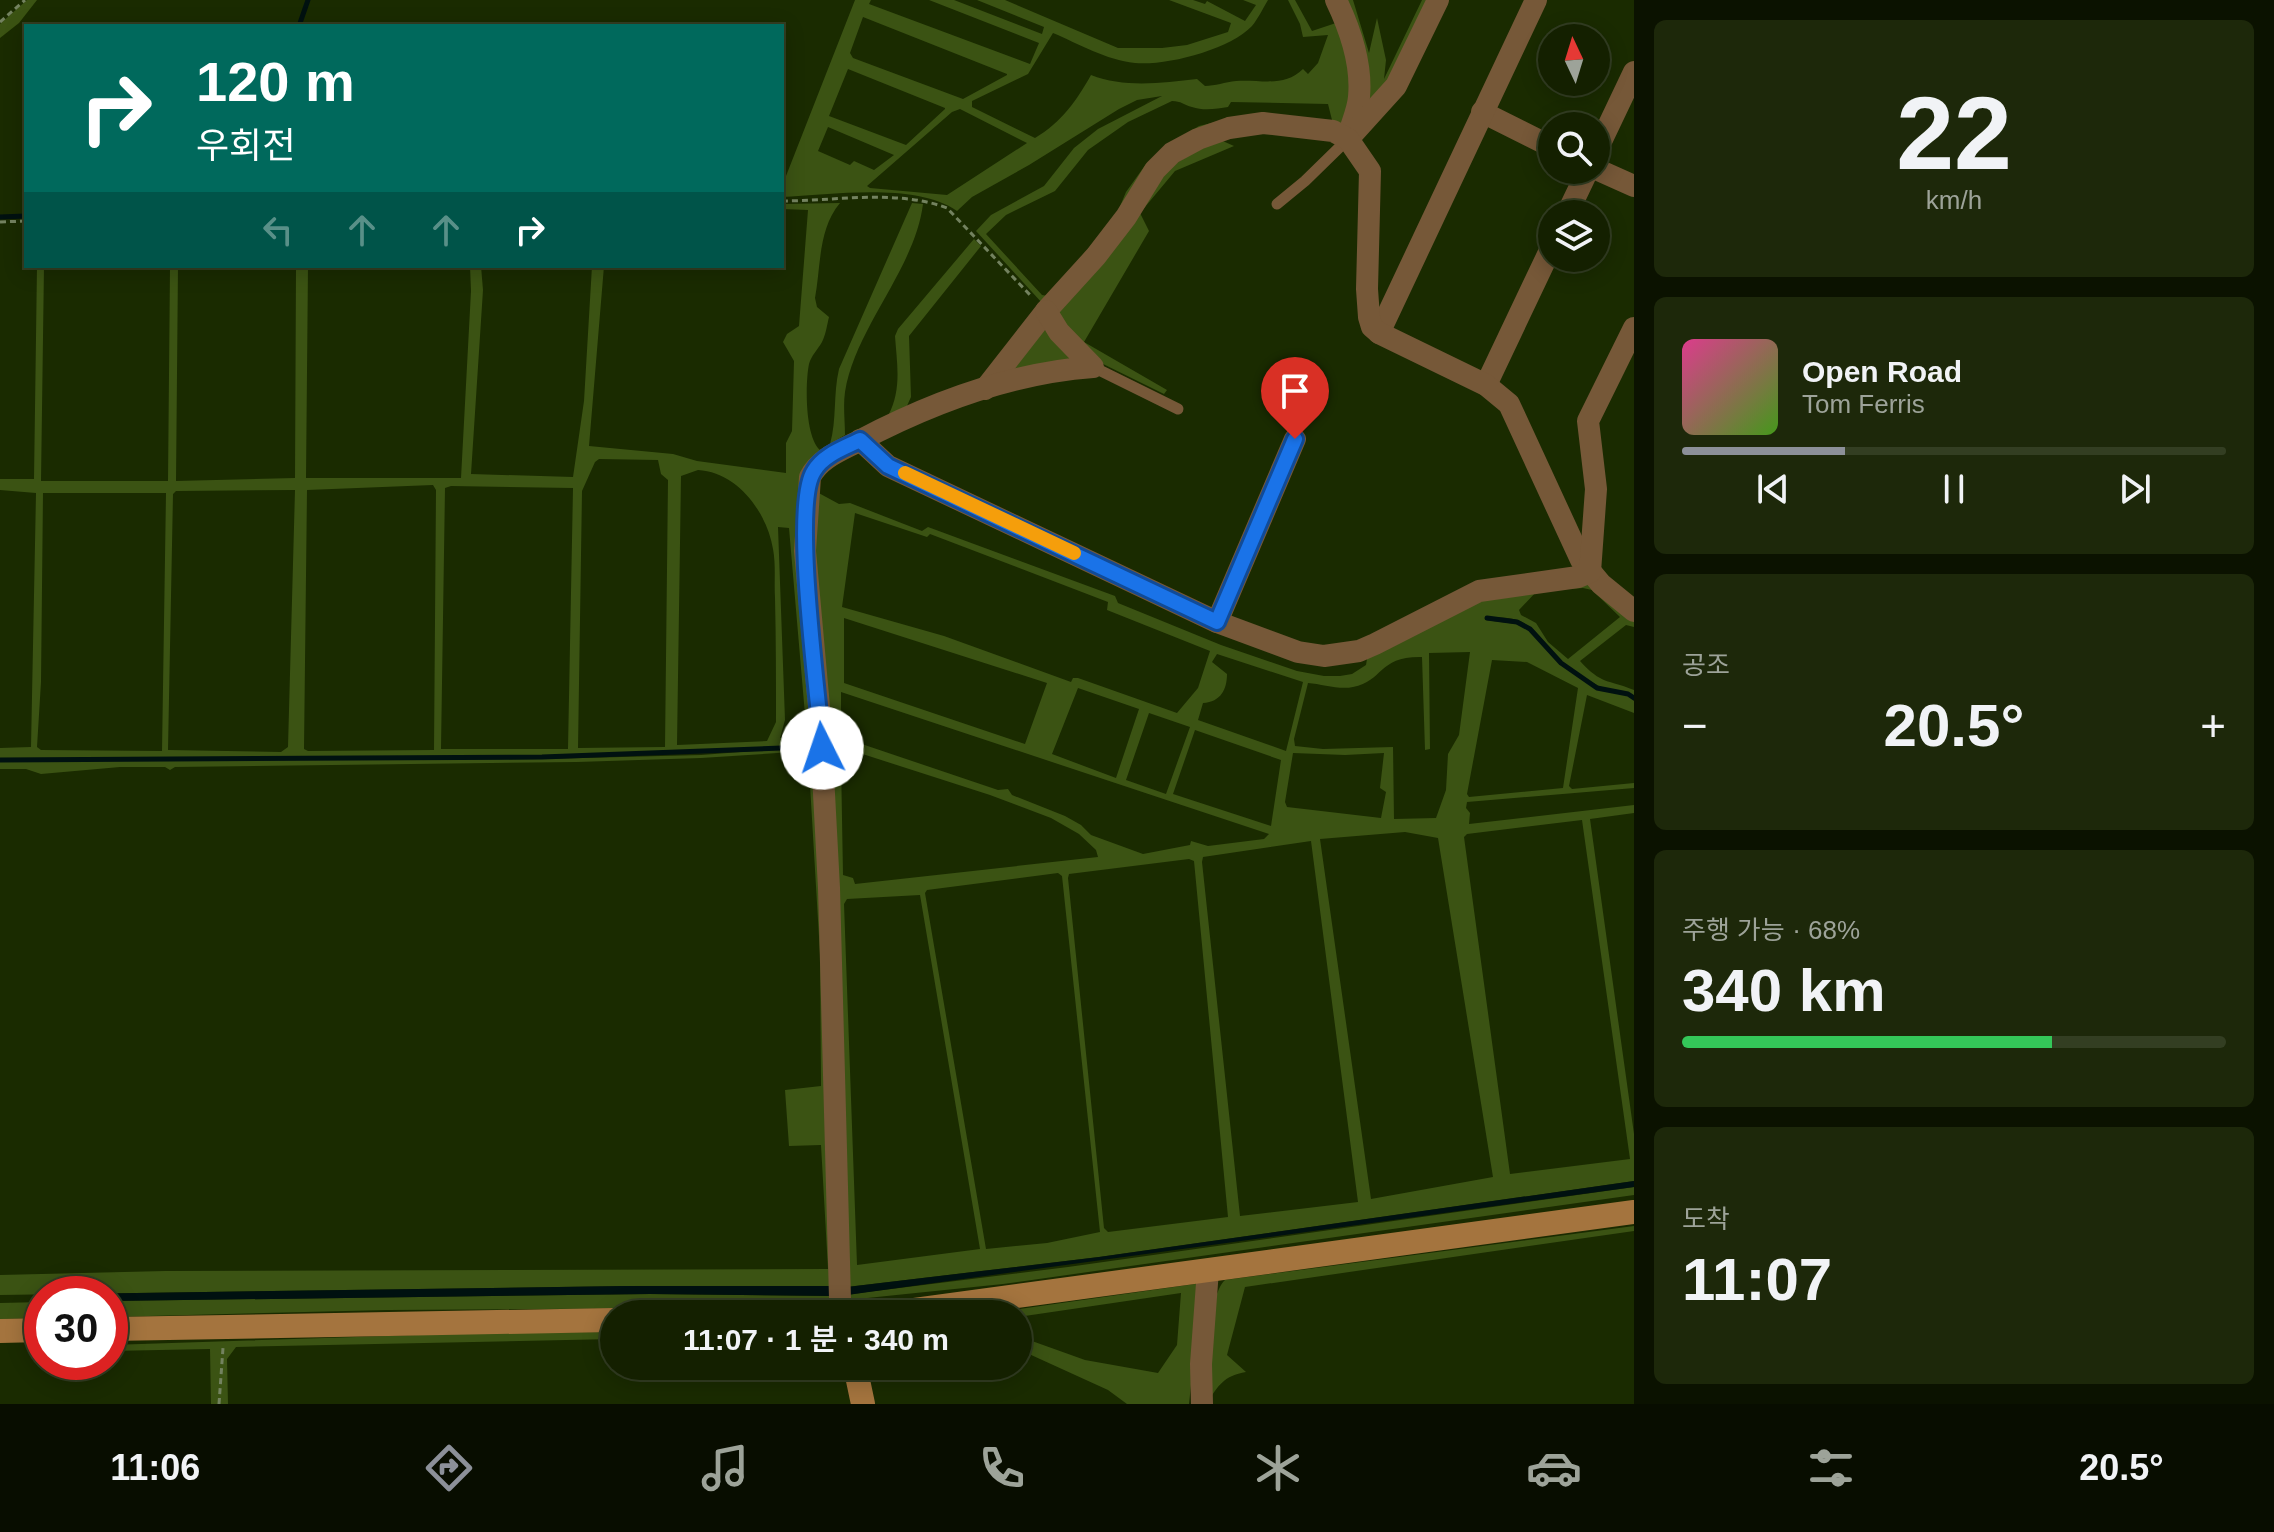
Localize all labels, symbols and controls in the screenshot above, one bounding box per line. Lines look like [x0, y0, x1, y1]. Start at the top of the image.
north arrow [1538, 24, 1610, 96]
map controls [1538, 24, 1610, 272]
text: 120 m [196, 50, 355, 113]
icon: right [64, 56, 168, 160]
text: 22 [1896, 75, 2012, 191]
button: search [1538, 112, 1610, 184]
text: 우회전 [196, 125, 295, 166]
text: km/h [1926, 185, 1982, 215]
button: layers [1538, 200, 1610, 272]
icon: left [256, 208, 300, 252]
icon: ahead [340, 208, 384, 252]
icon: ahead [424, 208, 468, 252]
icon: right [508, 208, 552, 252]
text: Open Road [1802, 355, 1962, 388]
pin [1261, 357, 1329, 439]
icon: arrive [1273, 369, 1317, 413]
text: Tom Ferris [1802, 389, 1925, 419]
icon: previous [1751, 467, 1795, 511]
icon: pause [1932, 467, 1976, 511]
icon: next [2113, 467, 2157, 511]
text: 공조 [1682, 650, 1730, 680]
text: 20.5° [1884, 692, 2024, 759]
text: − [1682, 701, 1708, 750]
text: + [2200, 701, 2226, 750]
position arrow [780, 706, 864, 790]
text: 주행 가능 · 68% [1682, 915, 1860, 945]
text: 340 km [1682, 957, 1886, 1024]
text: 도착 [1682, 1204, 1730, 1234]
text: 11:07 [1682, 1246, 1832, 1313]
speed limit sign: 30 [24, 1276, 128, 1380]
text: 11:07 · 1 분 · 340 m [683, 1323, 949, 1356]
icon: directions [421, 1440, 477, 1496]
icon: music [697, 1440, 753, 1496]
icon: phone [974, 1440, 1030, 1496]
icon: climate [1250, 1440, 1306, 1496]
icon: car [1526, 1440, 1582, 1496]
icon: filters [1803, 1440, 1859, 1496]
text: 11:06 [110, 1447, 200, 1488]
text: 20.5° [2079, 1447, 2164, 1488]

